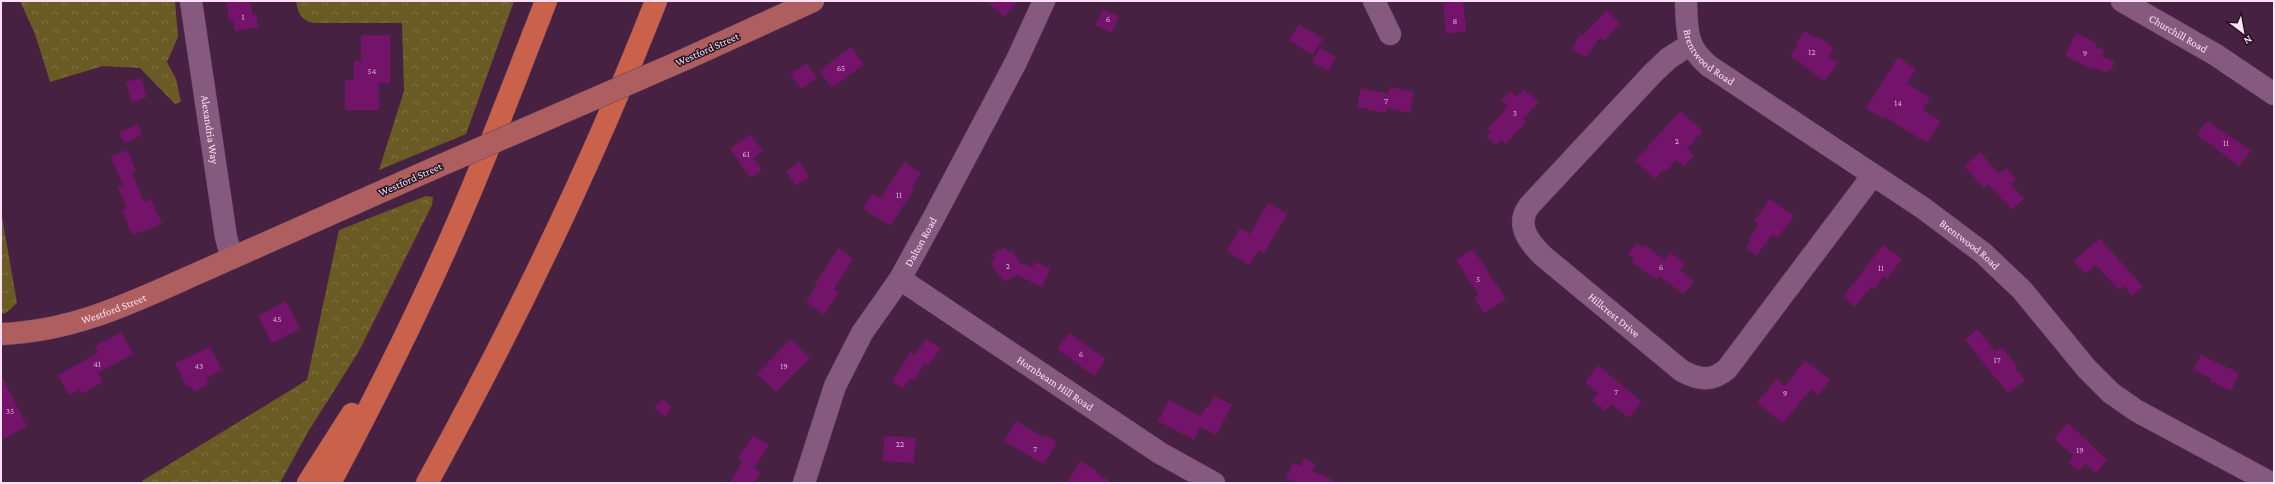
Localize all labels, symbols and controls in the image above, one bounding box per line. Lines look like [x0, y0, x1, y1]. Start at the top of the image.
house number: 1 [242, 12, 245, 22]
street label: Churchill Road [2147, 12, 2210, 55]
north arrow [2223, 12, 2263, 52]
house number: 6 [1106, 14, 1111, 24]
house number: 8 [1453, 16, 1458, 26]
street label: Brentwood Road [1682, 28, 1737, 87]
street label: Westford Street [673, 29, 741, 68]
text: N [2242, 33, 2255, 48]
house number: 12 [1808, 47, 1816, 57]
house number: 9 [2083, 48, 2088, 58]
house number: 65 [837, 63, 845, 73]
house number: 54 [368, 66, 377, 76]
street label: Alexandria Way [199, 94, 221, 166]
house number: 7 [1384, 96, 1388, 106]
house number: 14 [1894, 98, 1902, 108]
house number: 3 [1513, 108, 1517, 118]
house number: 2 [1675, 136, 1679, 146]
house number: 11 [2223, 138, 2229, 148]
house number: 61 [742, 149, 750, 159]
street label: Westford Street [376, 159, 444, 198]
house number: 11 [896, 190, 902, 200]
street label: Dalton Road [902, 215, 939, 268]
street label: Brentwood Road [1937, 217, 2002, 272]
house number: 2 [1006, 261, 1010, 271]
house number: 6 [1659, 262, 1664, 272]
house number: 11 [1878, 263, 1884, 273]
house number: 5 [1476, 274, 1480, 284]
street label: Hillcrest Drive [1586, 290, 1643, 340]
street label: Westford Street [80, 291, 148, 326]
house number: 45 [273, 314, 281, 324]
house number: 6 [1079, 349, 1084, 359]
street label: Hornbeam Hill Road [1015, 353, 1096, 413]
house number: 17 [1993, 355, 2001, 365]
house number: 41 [93, 359, 101, 369]
house number: 43 [195, 361, 203, 371]
house number: 19 [780, 361, 788, 371]
house number: 7 [1614, 387, 1618, 397]
house number: 9 [1783, 388, 1788, 398]
house number: 35 [6, 406, 14, 416]
house number: 22 [896, 439, 904, 449]
house number: 7 [1033, 444, 1037, 454]
house number: 19 [2076, 445, 2084, 455]

